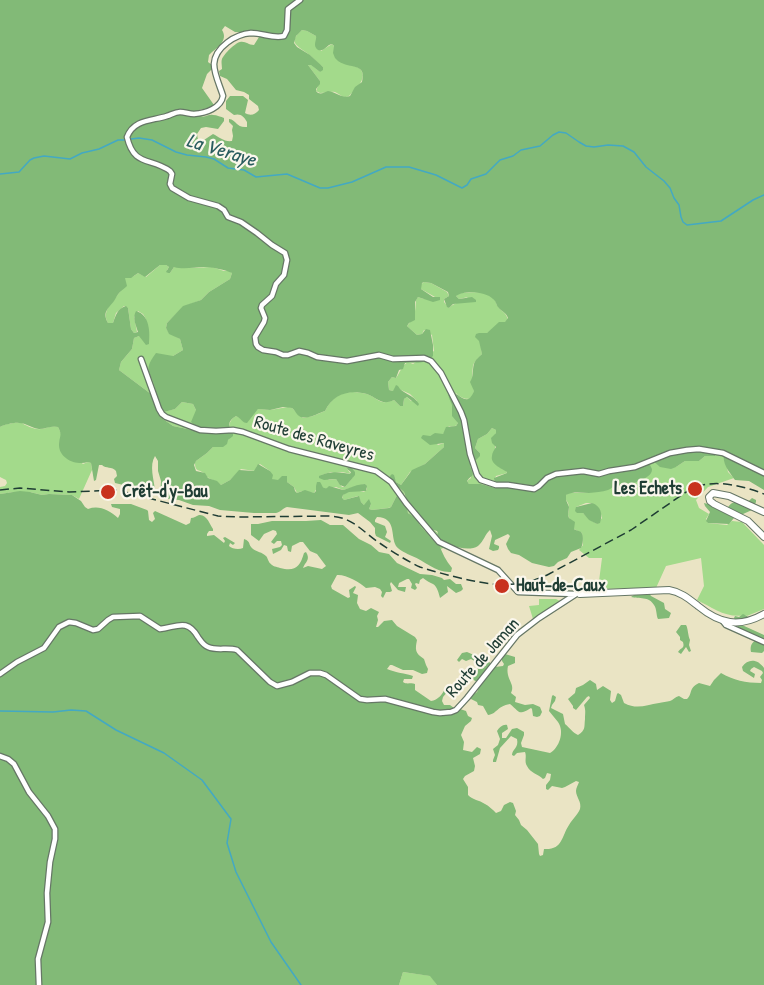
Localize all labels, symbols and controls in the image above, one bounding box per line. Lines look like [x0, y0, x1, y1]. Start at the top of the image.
water label: La Veraye [184, 129, 258, 173]
street label: Route des Raveyres [252, 412, 376, 466]
place label: Les Echets [614, 478, 682, 500]
marker: Les Echets [686, 480, 704, 498]
place label: Crêt-d'y-Bau [122, 481, 208, 503]
marker: Crêt-d'y-Bau [99, 483, 117, 501]
place label: Haut-de-Caux [516, 575, 606, 597]
marker: Haut-de-Caux [493, 577, 511, 595]
street label: Route de Jaman [442, 614, 524, 702]

